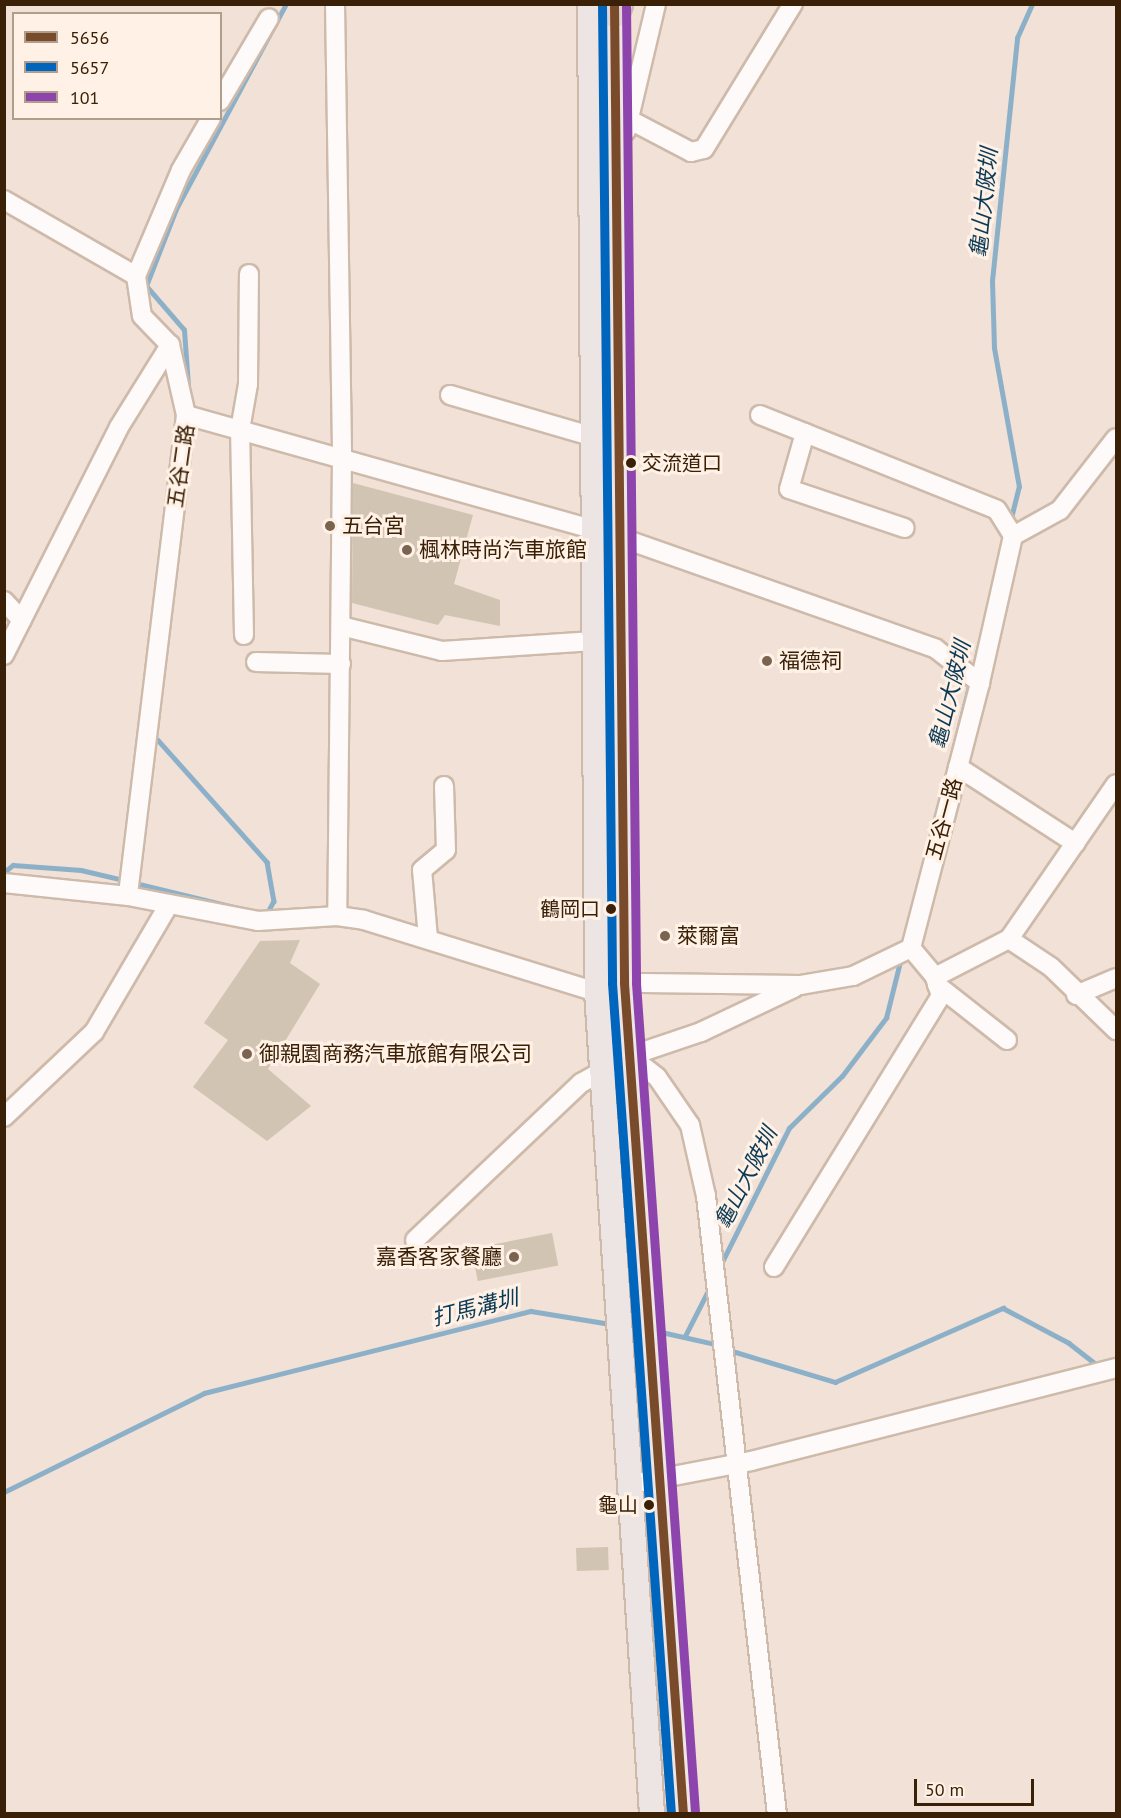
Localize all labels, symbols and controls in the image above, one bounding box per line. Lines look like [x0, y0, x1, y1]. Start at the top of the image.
legend [12, 12, 222, 120]
text: 5656 [70, 26, 109, 49]
text: 5657 [70, 56, 109, 79]
text: 101 [70, 86, 99, 109]
water label: 龜山大陂圳 [965, 147, 1003, 259]
street label: 五谷二路 [163, 423, 199, 509]
place label: 交流道口 [642, 451, 722, 475]
marker: 交流道口 [625, 457, 637, 469]
place label: 五台宮 [342, 513, 405, 539]
marker: 五台宮 [323, 519, 337, 533]
place label: 楓林時尚汽車旅館 [419, 537, 587, 563]
marker: 楓林時尚汽車旅館 [400, 543, 414, 557]
water label: 龜山大陂圳 [924, 638, 976, 752]
place label: 福德祠 [779, 648, 842, 674]
marker: 福德祠 [760, 654, 774, 668]
street label: 五谷一路 [921, 775, 967, 863]
place label: 鶴岡口 [540, 897, 600, 921]
marker: 鶴岡口 [605, 903, 617, 915]
place label: 萊爾富 [677, 923, 740, 949]
marker: 萊爾富 [658, 929, 672, 943]
place label: 御親園商務汽車旅館有限公司 [259, 1041, 532, 1067]
marker: 御親園商務汽車旅館有限公司 [240, 1047, 254, 1061]
water label: 龜山大陂圳 [709, 1123, 783, 1233]
place label: 嘉香客家餐廳 [376, 1244, 502, 1270]
marker: 嘉香客家餐廳 [507, 1250, 521, 1264]
water label: 打馬溝圳 [429, 1285, 521, 1331]
place label: 龜山 [598, 1493, 638, 1517]
marker: 龜山 [643, 1499, 655, 1511]
scale bar [917, 1767, 1037, 1805]
text: 50 m [925, 1778, 964, 1801]

